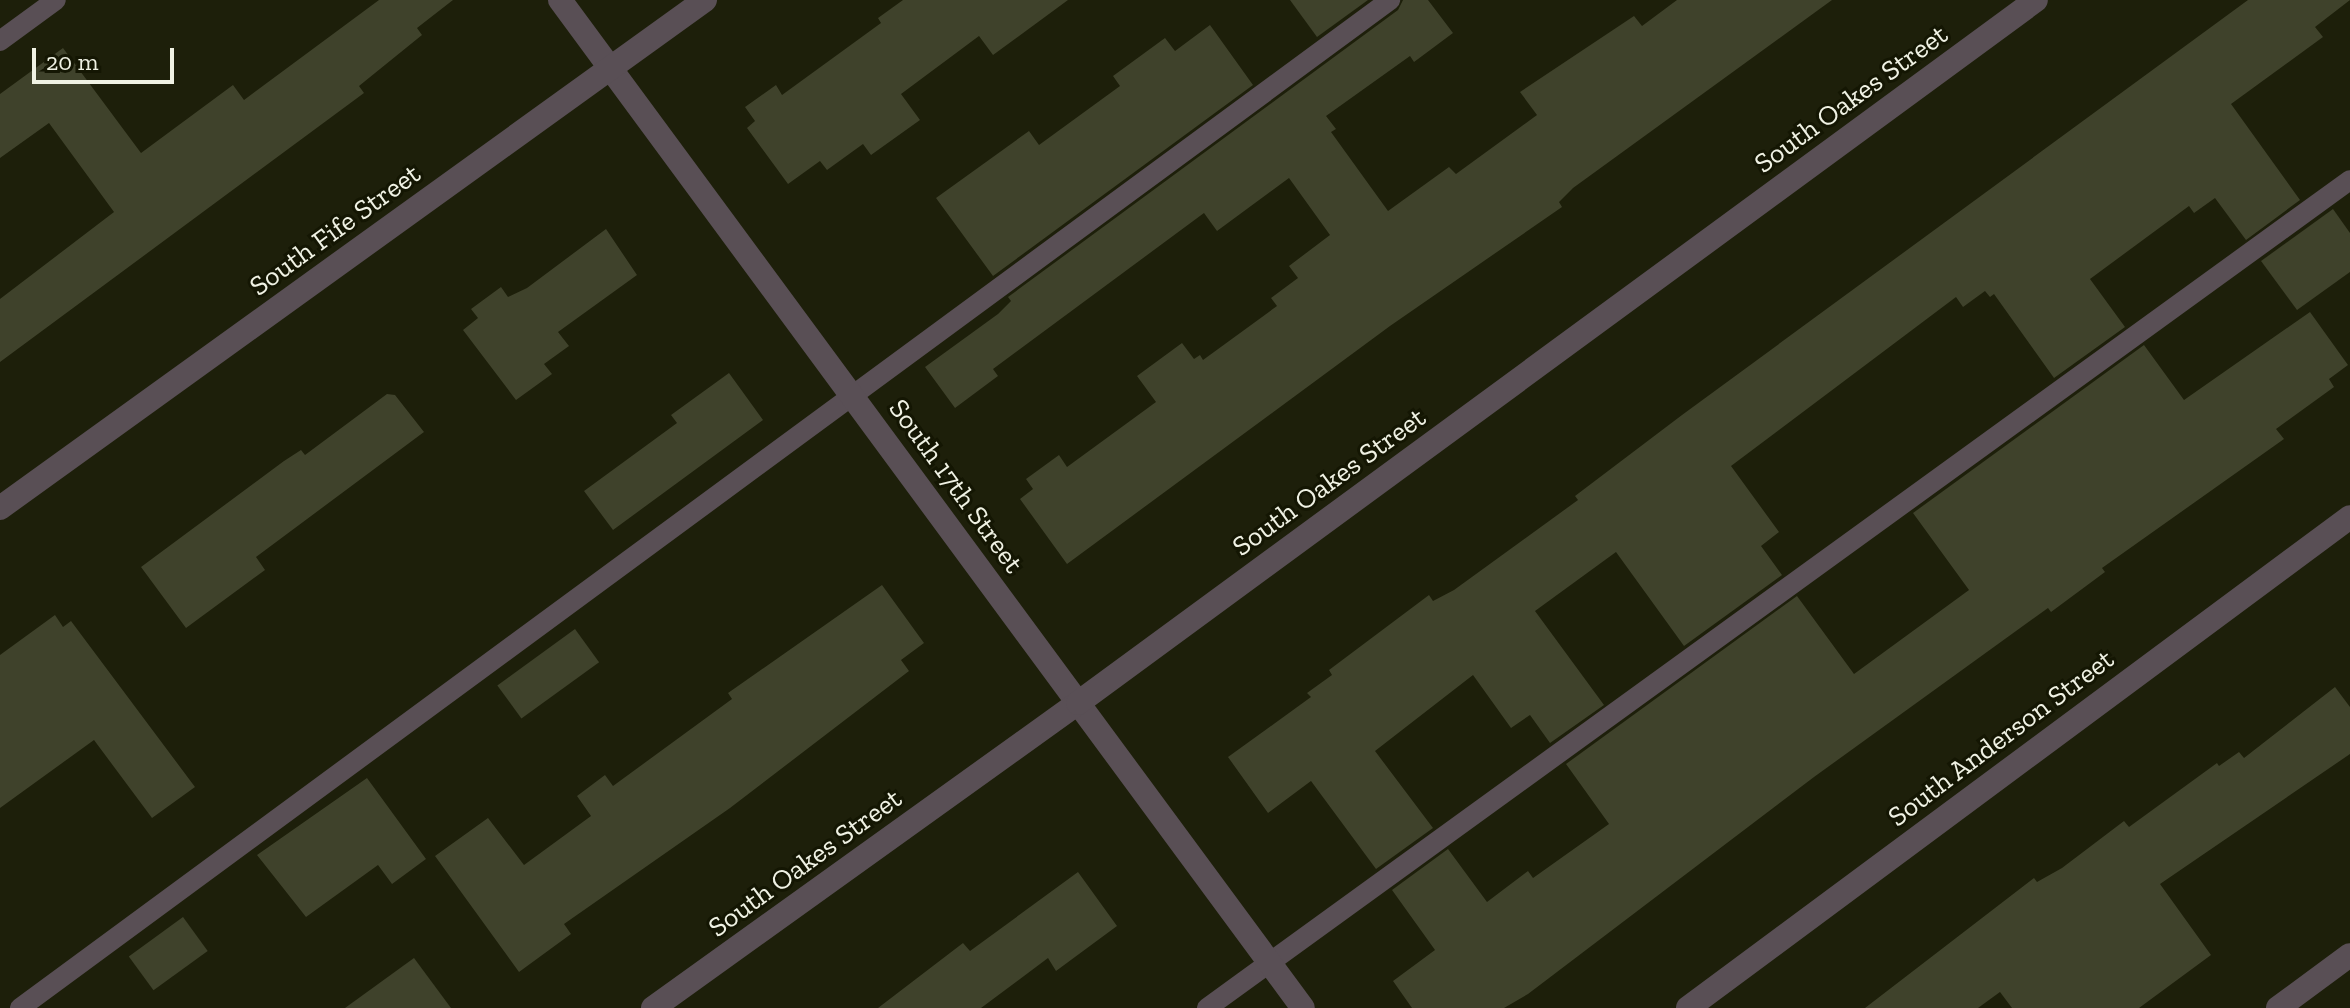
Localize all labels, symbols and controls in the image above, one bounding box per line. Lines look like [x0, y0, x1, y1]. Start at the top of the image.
street label: South Oakes Street [1748, 18, 1954, 180]
scale bar [36, 32, 178, 82]
text: 20 m [46, 47, 98, 76]
street label: South Fife Street [243, 157, 427, 303]
street label: South 17th Street [882, 392, 1030, 580]
street label: South Oakes Street [1226, 401, 1432, 563]
street label: South Anderson Street [1881, 642, 2121, 834]
street label: South Oakes Street [702, 782, 908, 944]

